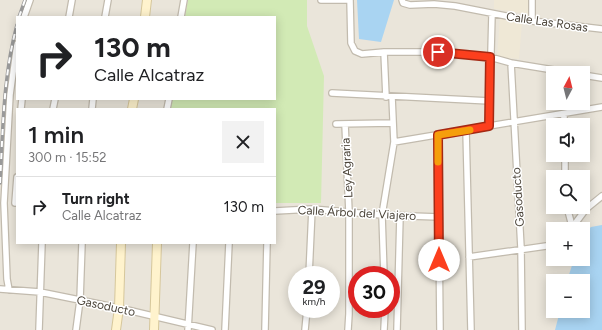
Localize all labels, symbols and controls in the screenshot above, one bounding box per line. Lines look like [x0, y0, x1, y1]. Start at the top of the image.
street label: Calle Las Rosas [505, 9, 589, 35]
text: 130 m [94, 30, 171, 64]
icon: right [28, 32, 80, 84]
pin [421, 35, 455, 69]
icon: arrive [427, 41, 449, 63]
text: Calle Alcatraz [94, 64, 204, 86]
north arrow [546, 66, 590, 110]
map controls [546, 66, 590, 318]
button: sound [546, 118, 590, 162]
text: 1 min [28, 120, 84, 149]
button: close [222, 121, 264, 163]
street label: Ley Agraria [338, 138, 356, 198]
text: 300 m · 15:52 [28, 150, 107, 165]
street label: Gasoducto [509, 167, 527, 227]
button: search [546, 170, 590, 214]
text: Turn right [62, 190, 130, 208]
icon: right [28, 196, 50, 218]
text: 130 m [224, 198, 264, 216]
street label: Calle Árbol del Viajero [297, 203, 417, 223]
text: Calle Alcatraz [62, 208, 142, 223]
button: + [546, 222, 590, 266]
position arrow [418, 239, 460, 281]
speed limit sign: 30 [348, 266, 400, 318]
button: − [546, 274, 590, 318]
text: 29 [302, 275, 326, 299]
street label: Gasoducto [75, 293, 137, 319]
text: km/h [303, 295, 325, 308]

